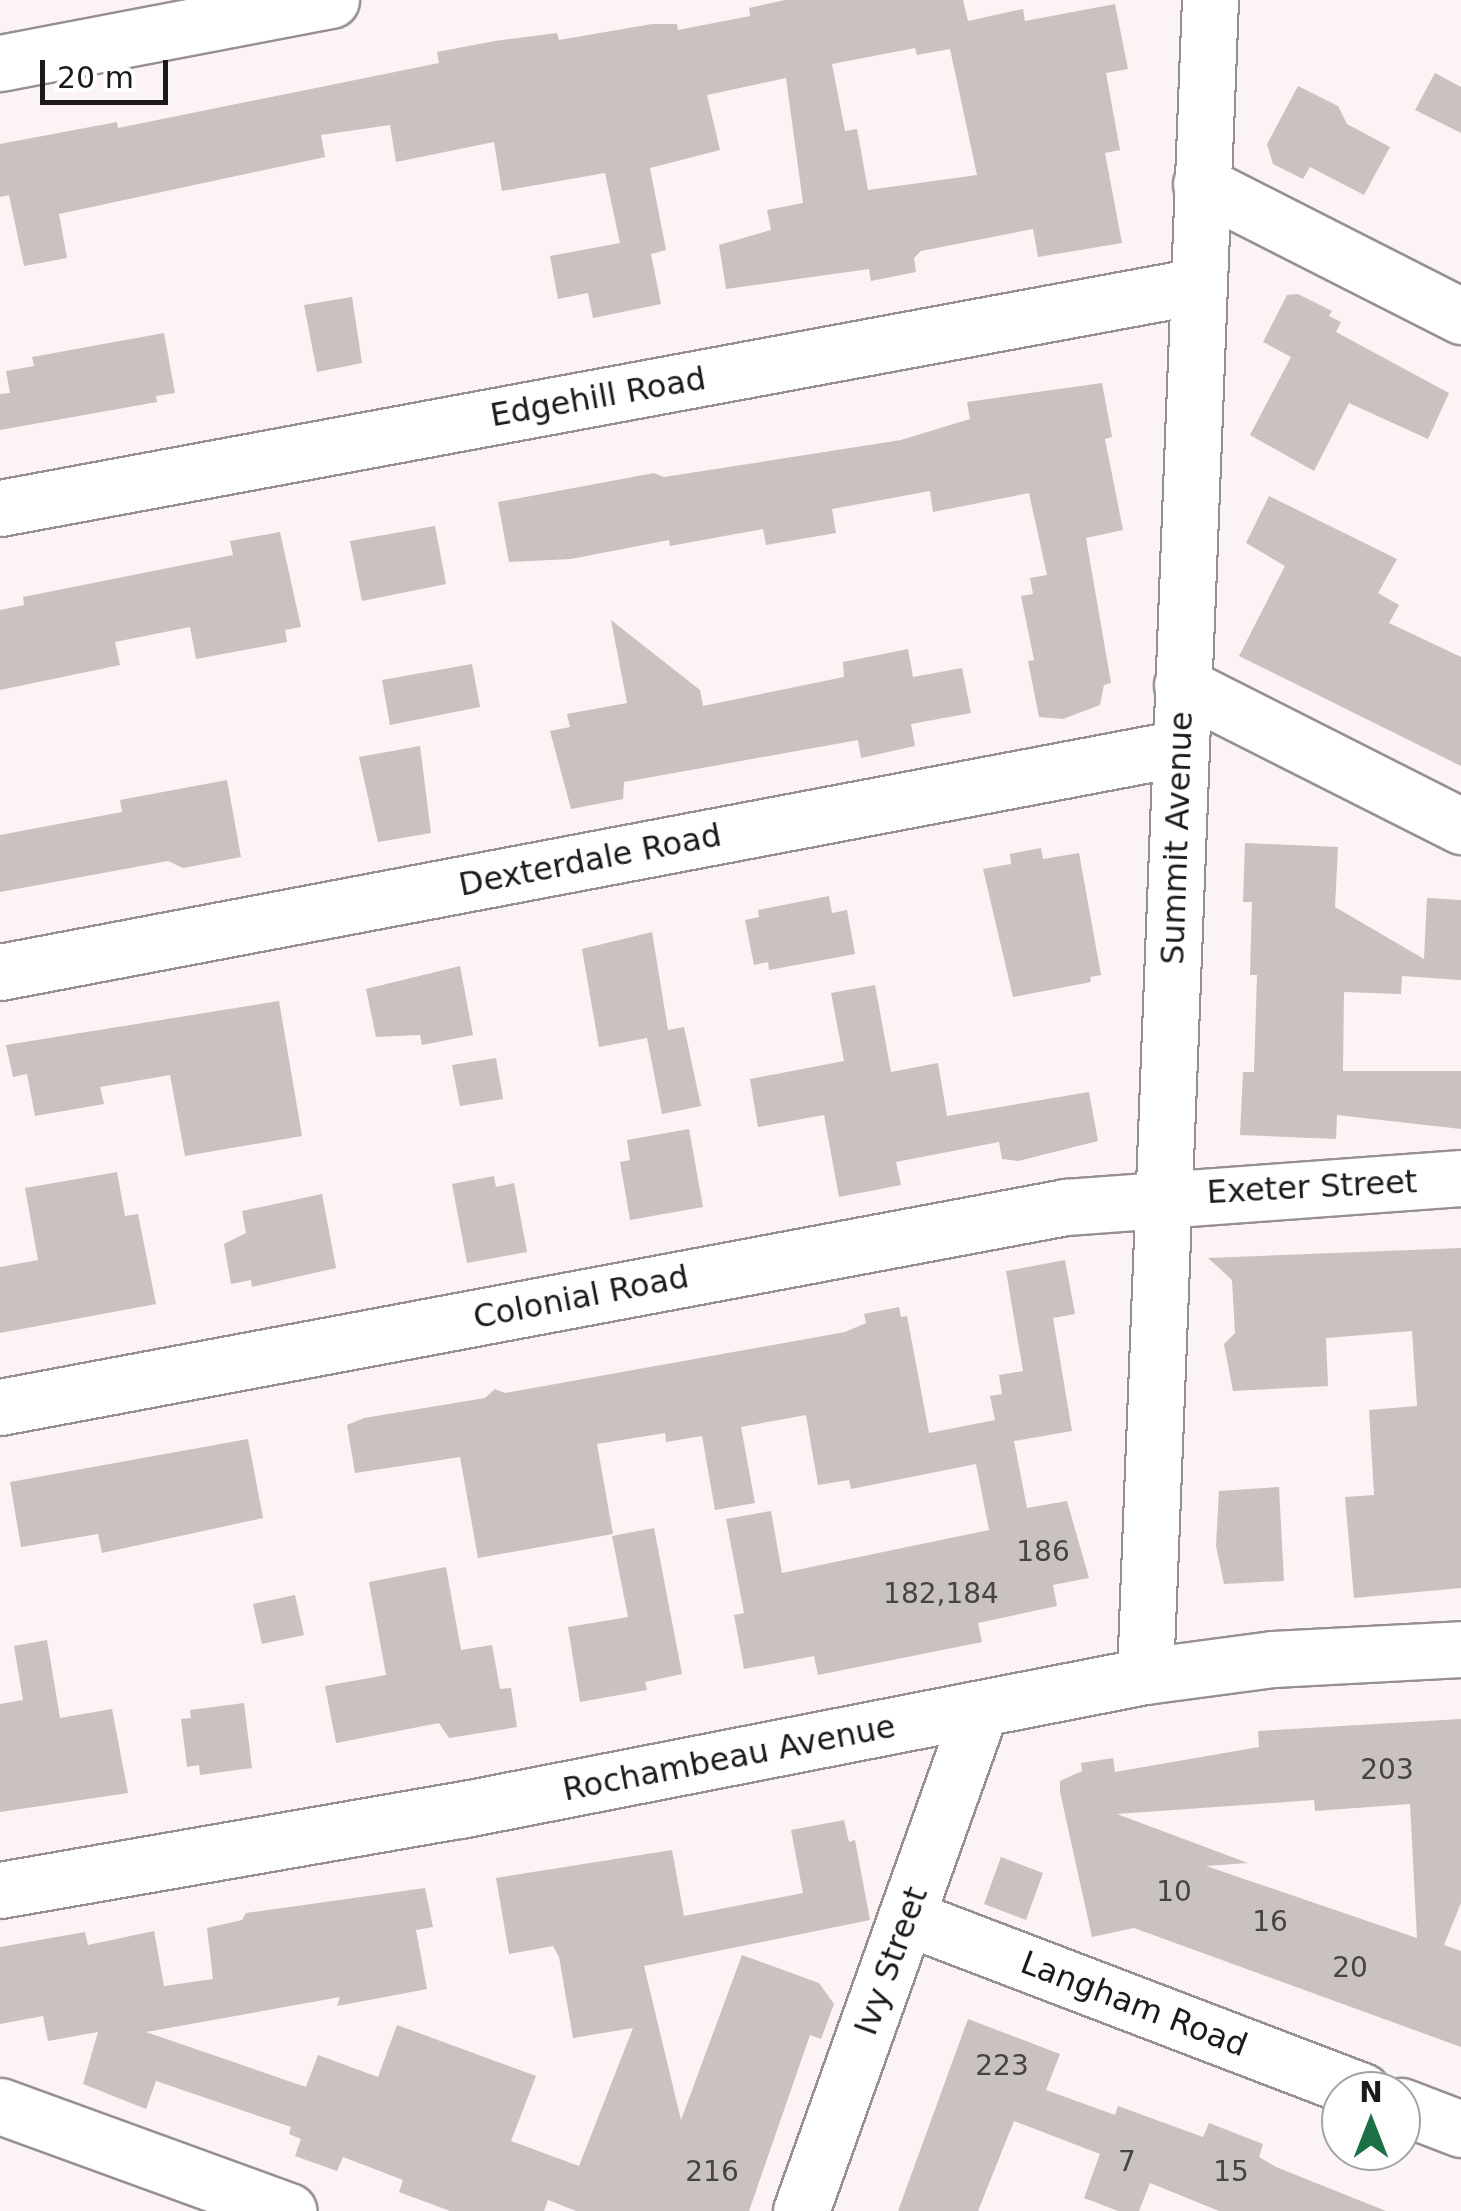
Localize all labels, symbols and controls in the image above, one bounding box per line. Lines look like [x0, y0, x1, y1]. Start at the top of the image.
scale bar [45, 40, 172, 102]
text: 20 m [57, 60, 134, 95]
street label: Edgehill Road [487, 359, 709, 435]
street label: Summit Avenue [1153, 711, 1201, 965]
street label: Dexterdale Road [456, 816, 724, 904]
street label: Exeter Street [1206, 1162, 1418, 1212]
street label: Colonial Road [470, 1257, 692, 1337]
house number: 186 [1016, 1535, 1070, 1569]
house number: 182,184 [883, 1577, 999, 1611]
street label: Rochambeau Avenue [559, 1707, 899, 1809]
house number: 203 [1360, 1753, 1414, 1787]
house number: 10 [1156, 1875, 1192, 1909]
street label: Ivy Street [846, 1882, 936, 2040]
house number: 16 [1252, 1905, 1288, 1939]
street label: Langham Road [1015, 1943, 1253, 2065]
house number: 20 [1332, 1951, 1368, 1985]
house number: 223 [975, 2049, 1029, 2083]
north arrow [1321, 2071, 1421, 2171]
text: N [1359, 2076, 1383, 2109]
house number: 7 [1118, 2145, 1136, 2179]
house number: 216 [685, 2155, 739, 2189]
house number: 15 [1213, 2155, 1249, 2189]

